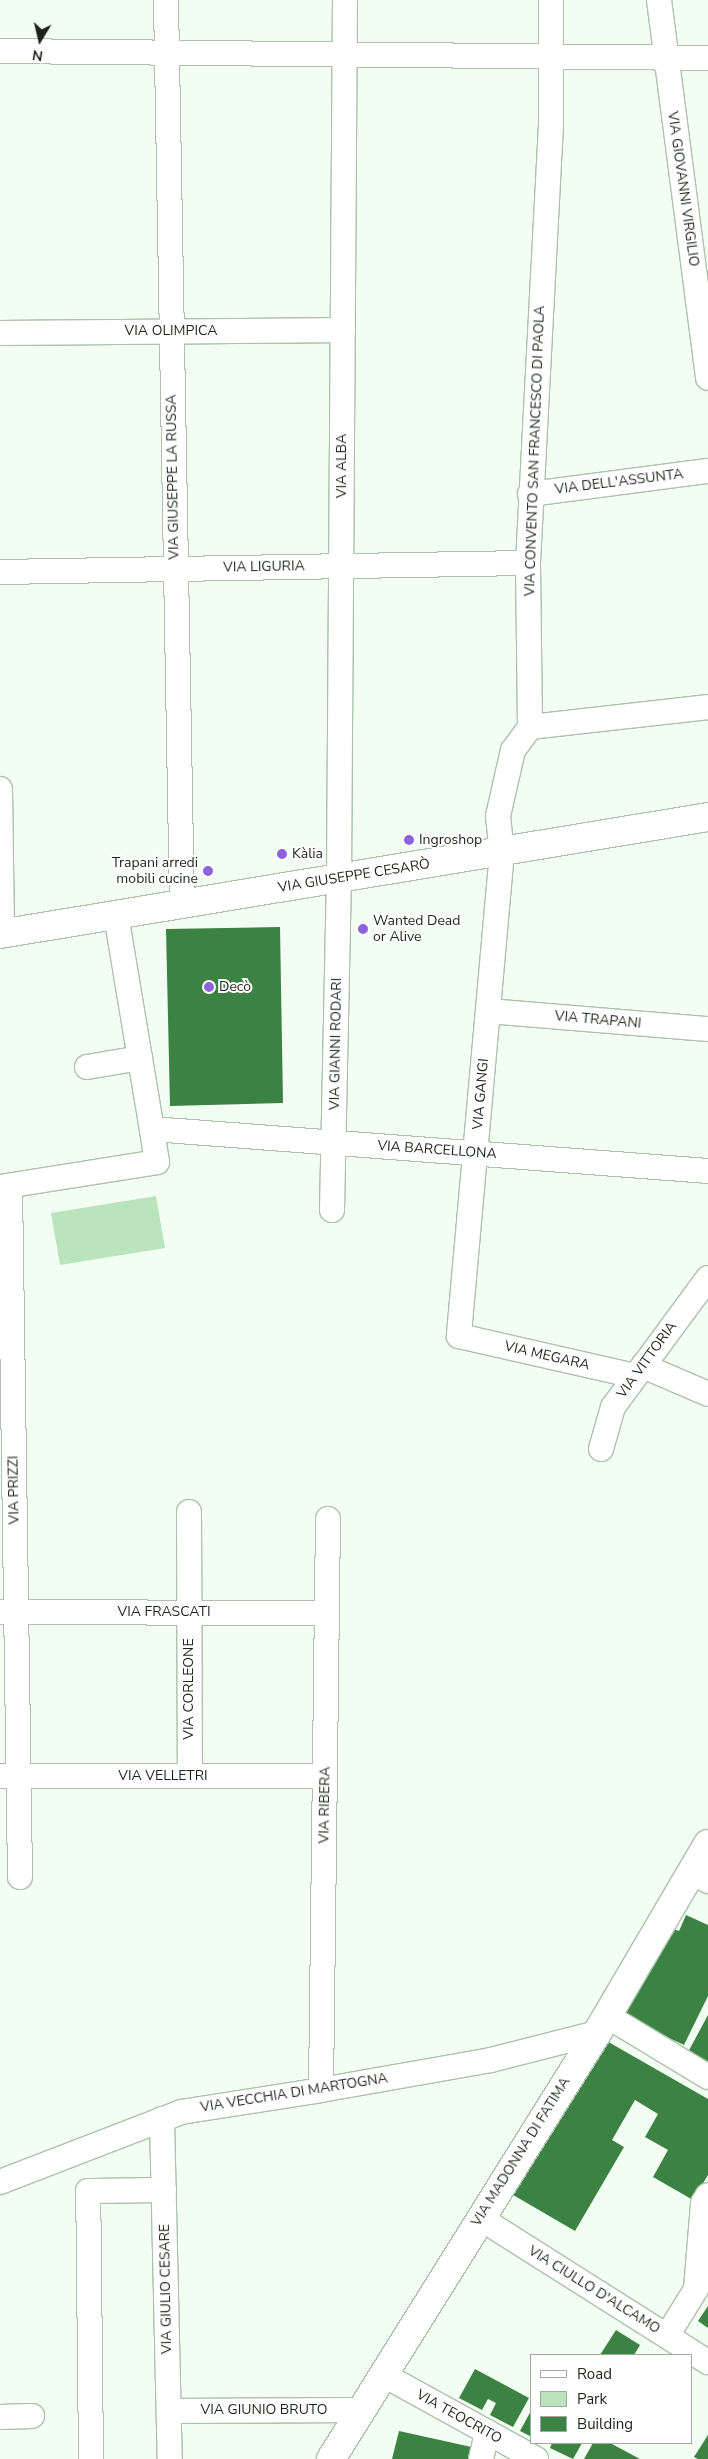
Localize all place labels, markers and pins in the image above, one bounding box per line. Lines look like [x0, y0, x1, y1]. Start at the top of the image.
place label: Ingroshop [419, 832, 482, 848]
marker: Ingroshop [403, 834, 415, 846]
place label: Kàlia [292, 846, 323, 862]
marker: Kàlia [276, 848, 288, 860]
place label: Trapani arredi mobili cucine [112, 855, 198, 888]
marker: Trapani arredi mobili cucine [202, 865, 214, 877]
place label: Wanted Dead or Alive [373, 913, 460, 946]
marker: Wanted Dead or Alive [357, 923, 369, 935]
place label: Decò [219, 979, 251, 995]
marker: Decò [203, 981, 215, 993]

